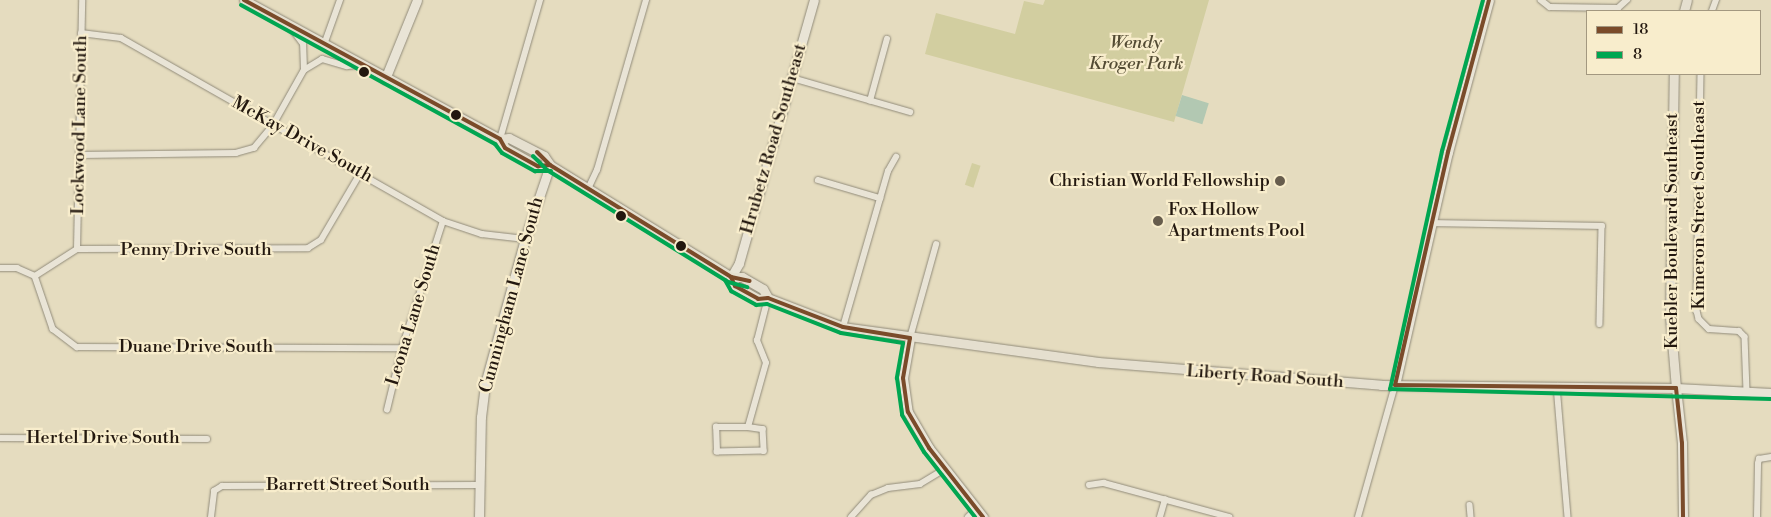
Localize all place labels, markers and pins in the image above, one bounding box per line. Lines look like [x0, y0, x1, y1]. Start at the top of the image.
unlabelled marker [359, 67, 369, 77]
unlabelled marker [451, 110, 461, 120]
place label: Christian World Fellowship [1049, 170, 1270, 192]
marker: Christian World Fellowship [1274, 175, 1286, 187]
place label: Fox Hollow Apartments Pool [1168, 200, 1305, 242]
unlabelled marker [616, 211, 626, 221]
marker: Fox Hollow Apartments Pool [1152, 215, 1164, 227]
unlabelled marker [676, 241, 686, 251]

